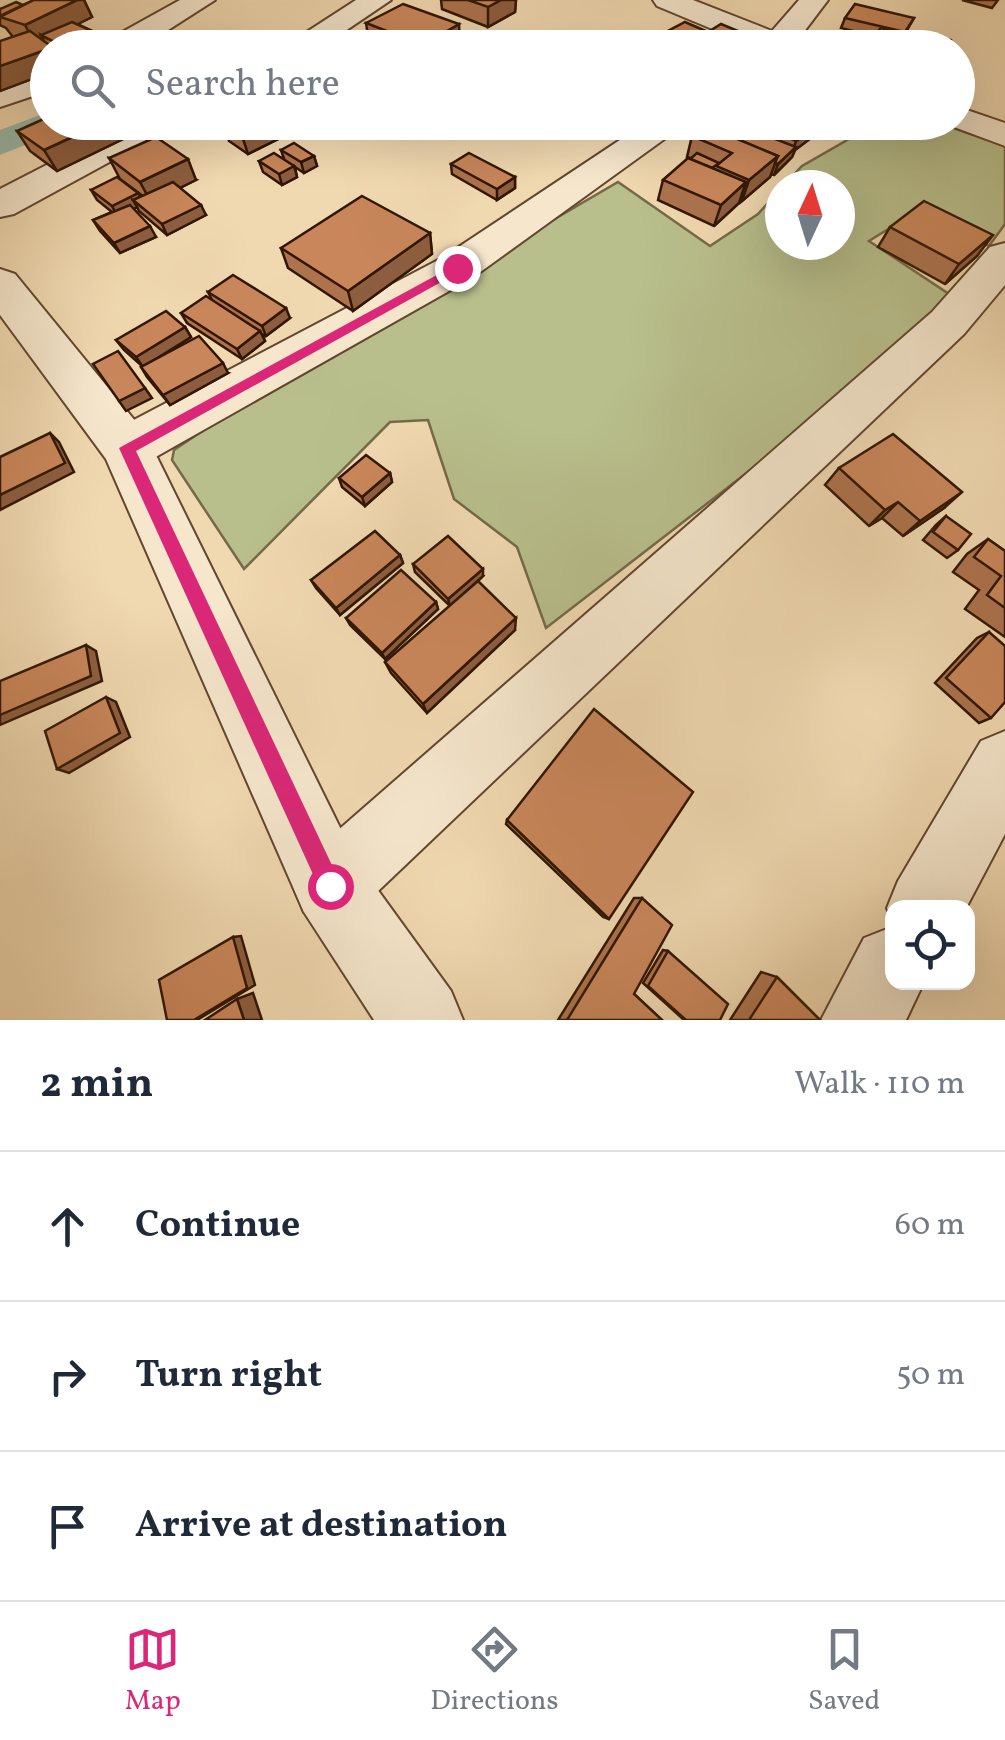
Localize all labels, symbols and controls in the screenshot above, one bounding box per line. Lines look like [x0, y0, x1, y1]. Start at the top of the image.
search box [30, 30, 975, 140]
icon: search [65, 58, 120, 113]
text: Search here [145, 59, 340, 112]
north arrow [765, 170, 855, 260]
route end [435, 246, 481, 292]
route start [308, 864, 354, 910]
map controls [885, 900, 975, 990]
button: locate [885, 900, 975, 990]
text: 2 min [40, 1056, 153, 1115]
text: Walk · 110 m [794, 1063, 965, 1107]
icon: ahead [40, 1199, 95, 1254]
text: Continue [135, 1200, 300, 1253]
text: 60 m [895, 1204, 965, 1248]
icon: right [40, 1349, 95, 1404]
text: Turn right [135, 1350, 322, 1403]
text: 50 m [896, 1354, 965, 1398]
icon: arrive [40, 1499, 95, 1554]
text: Arrive at destination [135, 1500, 508, 1553]
tab: Map [125, 1622, 181, 1721]
tab: Directions [430, 1622, 559, 1721]
tab: Saved [808, 1622, 880, 1721]

